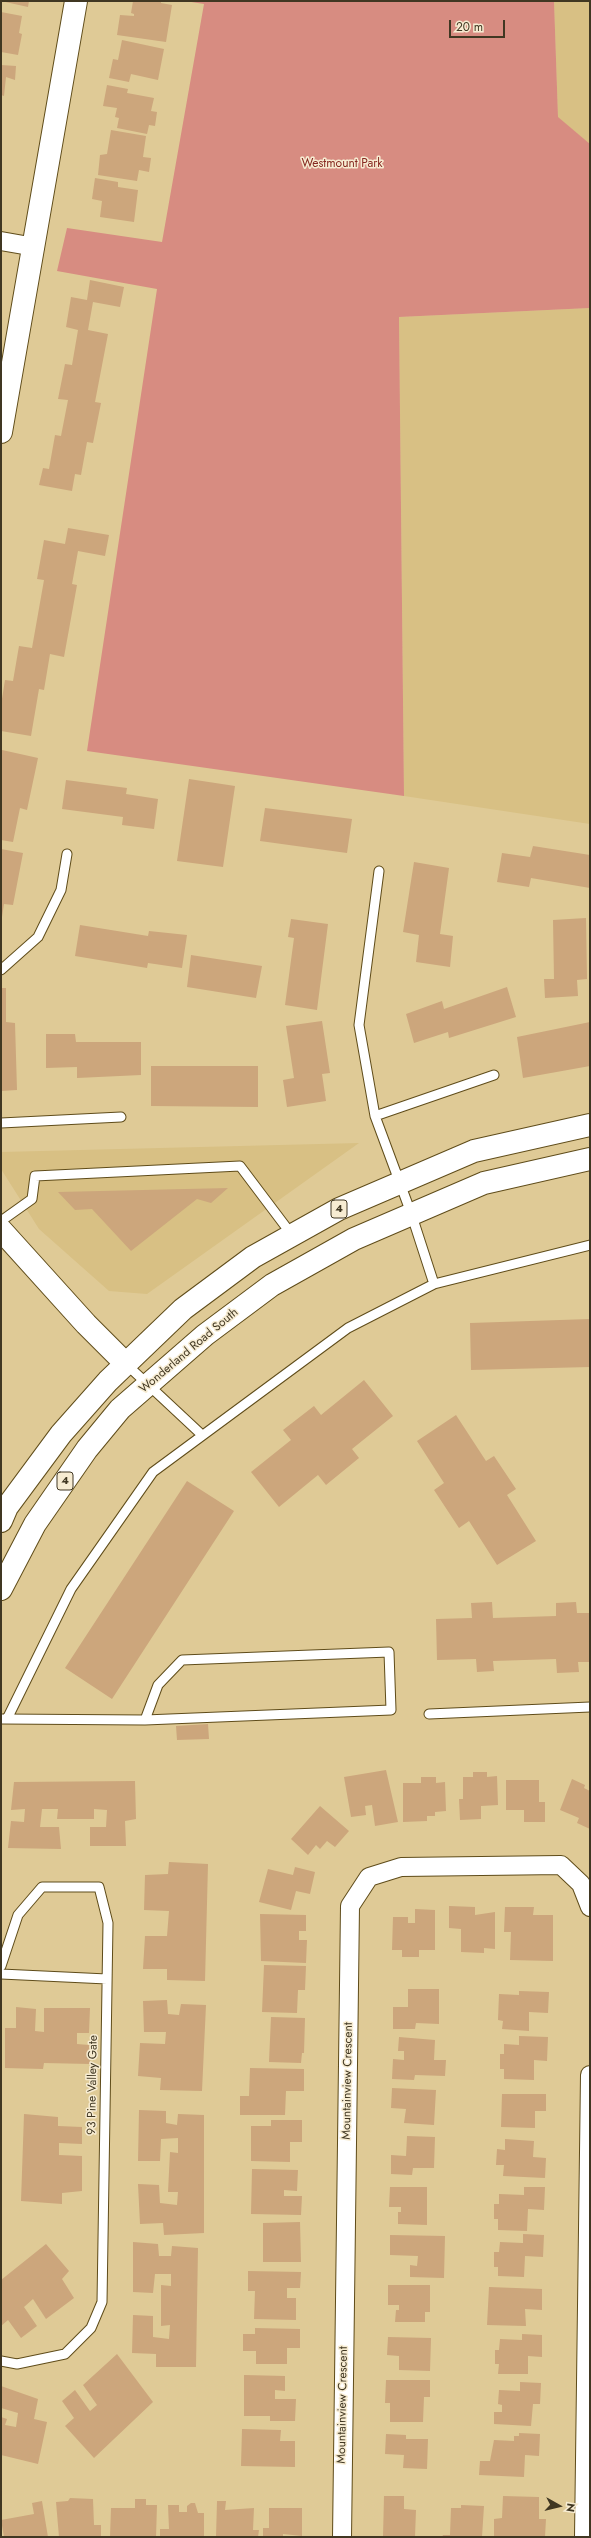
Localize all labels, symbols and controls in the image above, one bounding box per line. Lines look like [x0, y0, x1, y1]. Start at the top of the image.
scale bar [451, 12, 507, 38]
text: 20 m [456, 18, 483, 36]
park label: Westmount Park [301, 157, 383, 171]
road number: 4 [331, 1200, 347, 1218]
street label: Wonderland Road South [137, 1306, 241, 1396]
road number: 4 [57, 1472, 73, 1490]
street label: Mountainview Crescent [340, 2022, 356, 2140]
street label: 93 Pine Valley Gate [85, 2035, 101, 2135]
street label: Mountainview Crescent [335, 2346, 351, 2464]
north arrow [539, 2486, 579, 2526]
text: N [562, 2502, 579, 2513]

